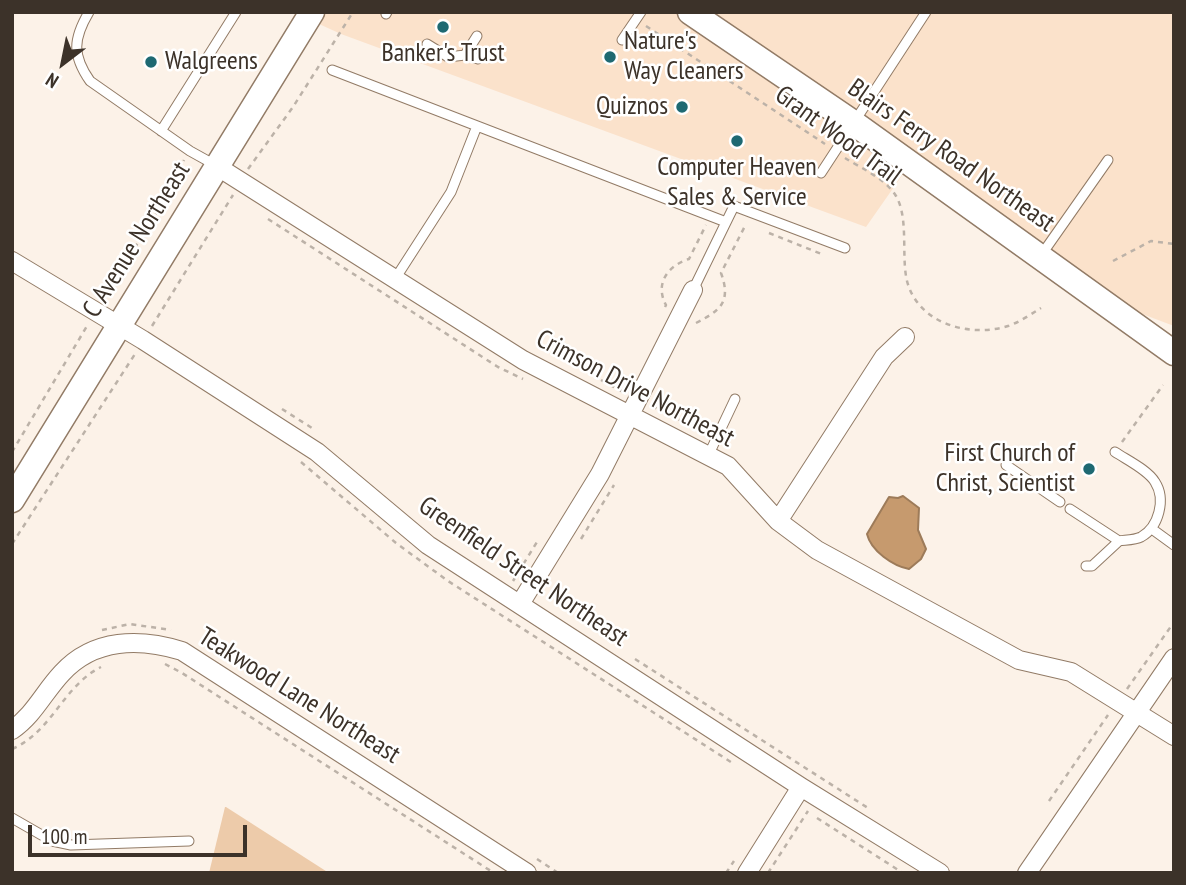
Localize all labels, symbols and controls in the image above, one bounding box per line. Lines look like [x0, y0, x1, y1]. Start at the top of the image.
marker: Banker's Trust [435, 19, 451, 35]
place label: Nature's Way Cleaners [624, 26, 743, 88]
north arrow [28, 28, 98, 98]
place label: Banker's Trust [381, 38, 505, 70]
place label: Walgreens [165, 46, 258, 78]
marker: Nature's Way Cleaners [602, 49, 618, 65]
marker: Walgreens [143, 54, 159, 70]
text: N [41, 68, 63, 94]
street label: Blairs Ferry Road Northeast [842, 73, 1060, 239]
street label: Grant Wood Trail [769, 80, 907, 192]
place label: Quiznos [596, 91, 668, 123]
marker: Quiznos [674, 99, 690, 115]
marker: Computer Heaven Sales & Service [729, 133, 745, 149]
place label: Computer Heaven Sales & Service [657, 152, 817, 214]
street label: C Avenue Northeast [77, 157, 197, 323]
street label: Crimson Drive Northeast [531, 324, 739, 454]
place label: First Church of Christ, Scientist [936, 438, 1075, 500]
marker: First Church of Christ, Scientist [1081, 461, 1097, 477]
street label: Greenfield Street Northeast [413, 490, 633, 654]
street label: Teakwood Lane Northeast [193, 621, 405, 771]
scale bar [32, 812, 250, 856]
text: 100 m [41, 823, 87, 850]

